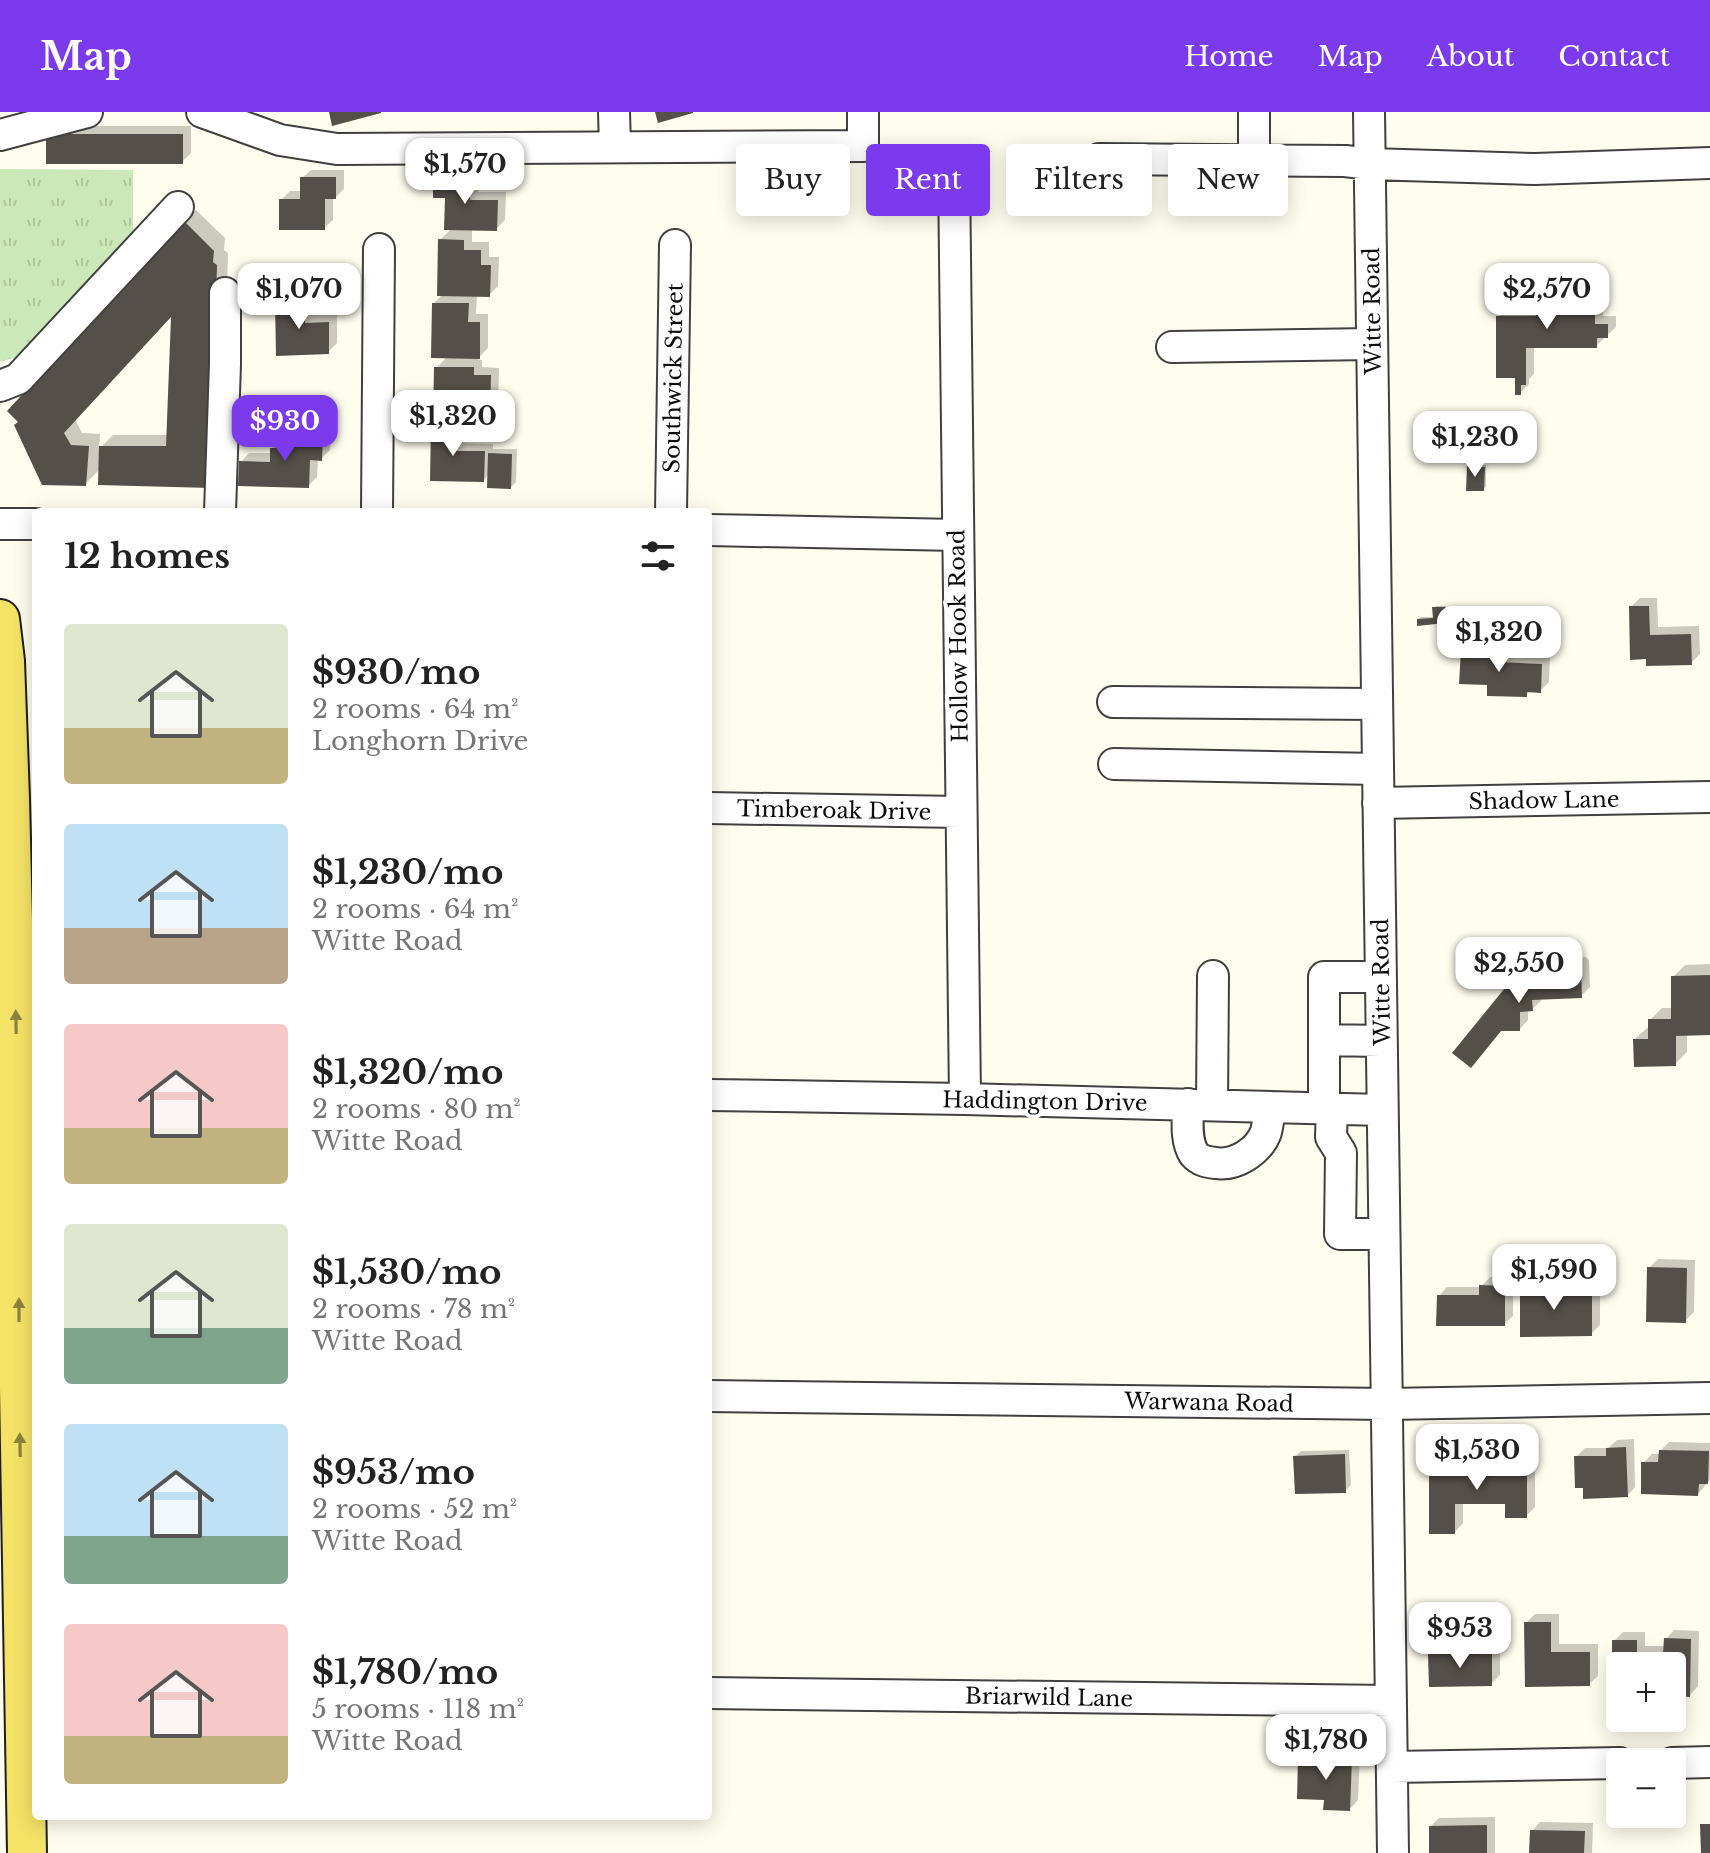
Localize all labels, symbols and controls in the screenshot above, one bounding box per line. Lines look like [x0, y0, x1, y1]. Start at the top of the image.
text: Map [40, 33, 132, 80]
text: Home [1184, 39, 1274, 74]
text: Map [1318, 39, 1383, 74]
text: About [1427, 39, 1514, 74]
text: Contact [1558, 39, 1670, 74]
pin: $1,570 [400, 138, 530, 206]
chip: Buy [736, 144, 850, 216]
chip: Rent [866, 144, 990, 216]
chip: Filters [1006, 144, 1152, 216]
chip: New [1168, 144, 1288, 216]
text: $1,570 [423, 148, 507, 180]
street label: Witte Road [1358, 247, 1387, 376]
pin: $1,070 [234, 263, 364, 331]
pin: $2,570 [1482, 263, 1612, 331]
text: $1,070 [255, 273, 343, 305]
text: $2,570 [1503, 273, 1592, 305]
street label: Southwick Street [658, 282, 689, 473]
pin: $1,320 [388, 390, 518, 458]
pin: $930 [238, 395, 332, 463]
text: $1,320 [409, 400, 497, 432]
text: $930 [250, 405, 320, 437]
pin: $1,230 [1410, 411, 1540, 479]
text: $1,230 [1431, 421, 1519, 453]
street label: Hollow Hook Road [943, 529, 974, 743]
icon: filters [636, 534, 680, 578]
text: 12 homes [64, 535, 230, 577]
pin: $1,320 [1434, 606, 1564, 674]
text: $1,320 [1455, 616, 1543, 648]
text: $930/mo [312, 651, 480, 693]
icon: home [128, 656, 224, 752]
text: 2 rooms · 64 m² [312, 693, 518, 725]
text: Longhorn Drive [312, 725, 528, 757]
street label: Shadow Lane [1468, 786, 1620, 815]
street label: Timberoak Drive [737, 795, 931, 826]
text: $1,230/mo [312, 851, 503, 893]
icon: home [128, 856, 224, 952]
text: 2 rooms · 64 m² [312, 893, 518, 925]
street label: Witte Road [1367, 918, 1396, 1047]
text: Witte Road [312, 925, 462, 957]
pin: $2,550 [1454, 937, 1584, 1005]
text: $2,550 [1473, 947, 1565, 979]
one-way arrow [9, 1009, 22, 1034]
text: $1,320/mo [312, 1051, 503, 1093]
icon: home [128, 1056, 224, 1152]
street label: Haddington Drive [942, 1086, 1148, 1117]
text: 2 rooms · 80 m² [312, 1093, 521, 1125]
text: Witte Road [312, 1125, 462, 1157]
pin: $1,590 [1489, 1244, 1619, 1312]
text: $1,530/mo [312, 1251, 501, 1293]
text: $1,590 [1510, 1254, 1598, 1286]
icon: home [128, 1256, 224, 1352]
text: 2 rooms · 78 m² [312, 1293, 515, 1325]
one-way arrow [13, 1297, 25, 1322]
text: Witte Road [312, 1325, 462, 1357]
street label: Warwana Road [1123, 1388, 1294, 1417]
pin: $1,530 [1412, 1424, 1542, 1492]
one-way arrow [14, 1432, 26, 1457]
text: $1,530 [1434, 1434, 1520, 1466]
text: $953/mo [312, 1451, 475, 1493]
icon: home [128, 1456, 224, 1552]
text: 2 rooms · 52 m² [312, 1493, 517, 1525]
text: Witte Road [312, 1525, 462, 1557]
pin: $953 [1413, 1602, 1507, 1670]
text: $953 [1427, 1612, 1493, 1644]
text: $1,780/mo [312, 1651, 498, 1693]
map controls [1606, 1652, 1686, 1828]
button: + [1606, 1652, 1686, 1732]
icon: home [128, 1656, 224, 1752]
street label: Briarwild Lane [965, 1683, 1133, 1712]
text: 5 rooms · 118 m² [312, 1693, 524, 1725]
pin: $1,780 [1261, 1714, 1391, 1782]
text: $1,780 [1284, 1724, 1368, 1756]
text: Witte Road [312, 1725, 462, 1757]
button: − [1606, 1748, 1686, 1828]

